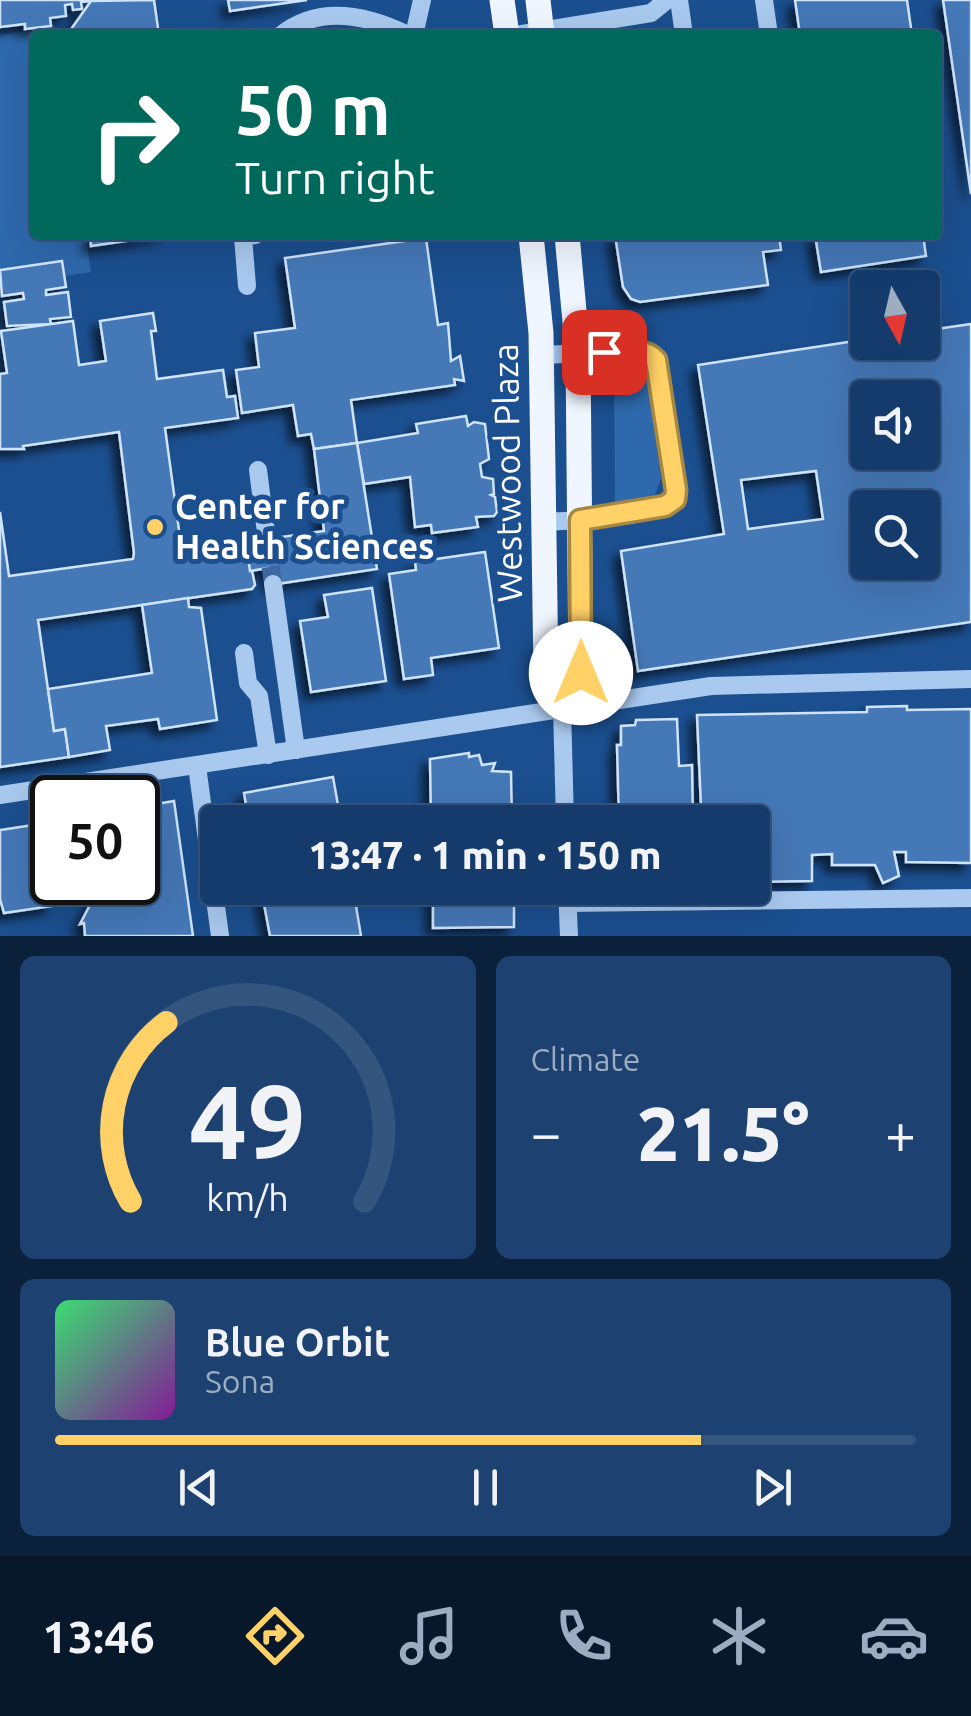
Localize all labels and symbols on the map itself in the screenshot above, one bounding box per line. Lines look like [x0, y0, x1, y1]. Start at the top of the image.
north arrow [850, 270, 940, 360]
pin [562, 310, 647, 395]
street label: Westwood Plaza [485, 343, 529, 603]
place label: Center for Health Sciences [175, 486, 435, 566]
marker: Center for Health Sciences [144, 516, 166, 538]
position arrow [529, 621, 633, 725]
speed limit sign: 50 [30, 775, 160, 905]

